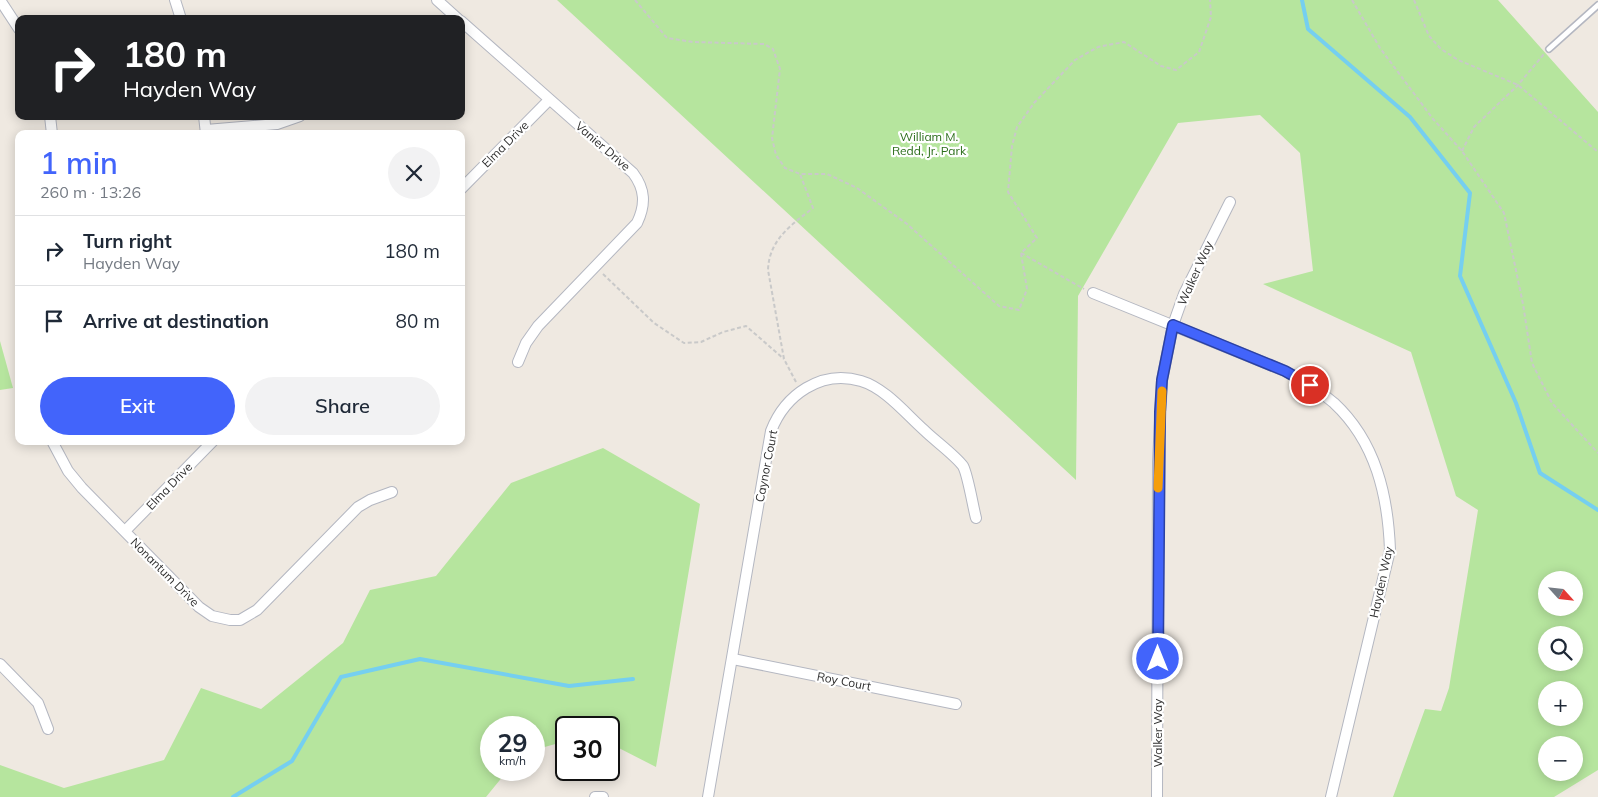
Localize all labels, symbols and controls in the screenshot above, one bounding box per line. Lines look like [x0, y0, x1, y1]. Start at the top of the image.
text: 180 m [123, 32, 227, 76]
icon: right [40, 35, 105, 100]
text: Hayden Way [123, 75, 256, 103]
street label: Elma Drive [479, 118, 531, 170]
street label: Vanier Drive [573, 118, 633, 174]
park label: William M. Redd, Jr. Park [892, 129, 967, 158]
text: 1 min [40, 144, 118, 182]
button: close [388, 147, 440, 199]
text: 260 m · 13:26 [40, 182, 141, 202]
text: Turn right [83, 229, 172, 253]
icon: right [40, 237, 68, 265]
street label: Walker Way [1174, 238, 1216, 308]
text: 180 m [384, 239, 440, 263]
text: Hayden Way [83, 253, 180, 273]
icon: arrive [40, 307, 68, 335]
text: Arrive at destination [83, 309, 269, 333]
text: 80 m [396, 309, 440, 333]
pin [1289, 364, 1331, 406]
icon: arrive [1296, 371, 1324, 399]
button: Exit [40, 377, 235, 435]
button: Share [245, 377, 440, 435]
street label: Caynor Court [752, 429, 780, 503]
street label: Elma Drive [143, 459, 195, 513]
street label: Nonantum Drive [128, 535, 202, 609]
street label: Hayden Way [1366, 544, 1396, 619]
north arrow [1538, 571, 1582, 616]
map controls [1538, 571, 1583, 781]
button: search [1538, 626, 1583, 671]
position arrow [1131, 632, 1183, 684]
street label: Roy Court [816, 668, 872, 694]
button: + [1538, 681, 1583, 726]
street label: Walker Way [1150, 698, 1165, 767]
speed limit sign: 30 [555, 716, 620, 781]
text: 29 [497, 727, 528, 758]
button: − [1538, 736, 1583, 781]
text: km/h [499, 753, 526, 768]

